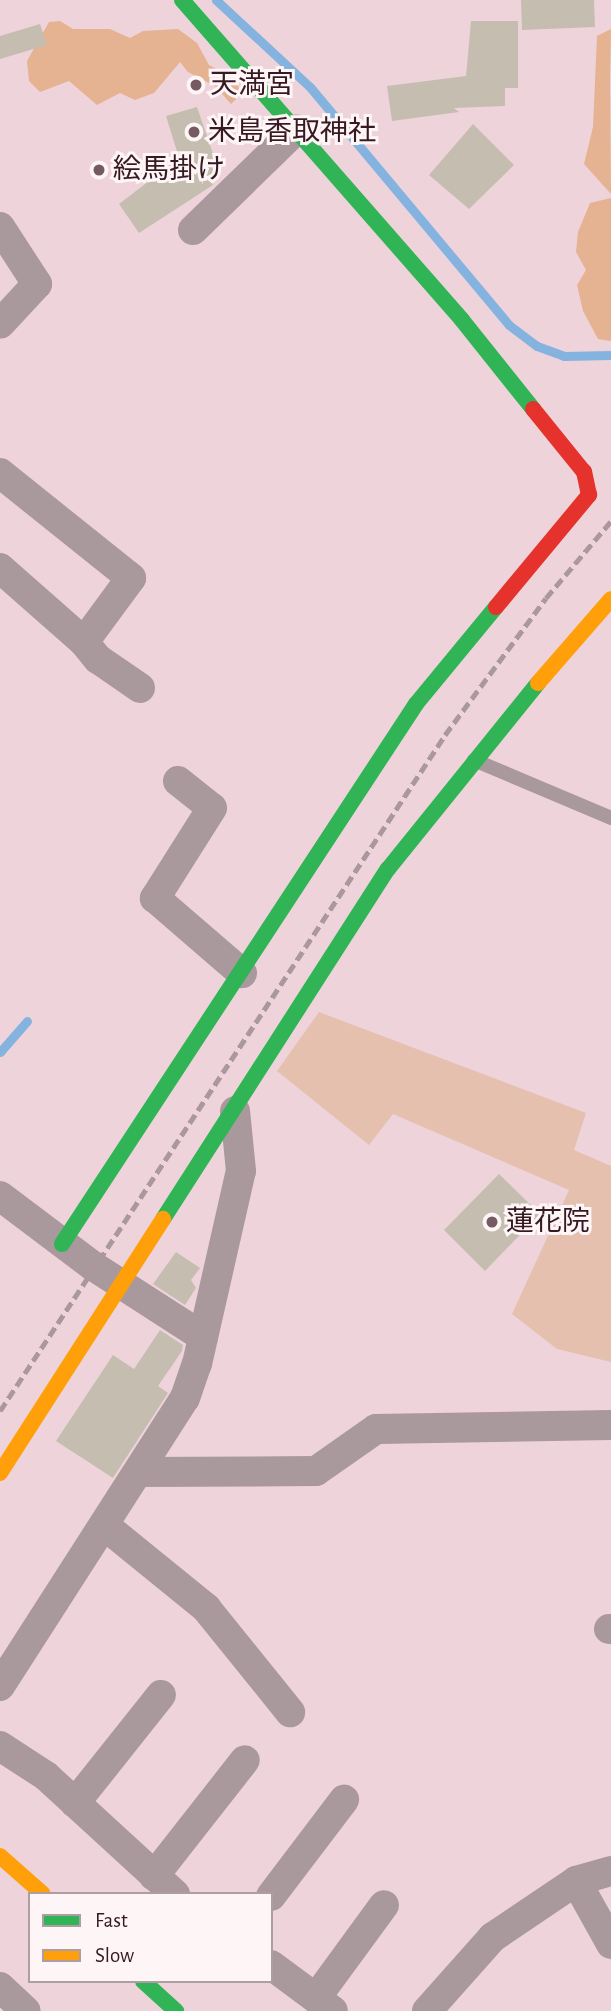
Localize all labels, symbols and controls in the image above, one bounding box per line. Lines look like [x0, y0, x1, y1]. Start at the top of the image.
place label: 天満宮 [210, 68, 294, 102]
marker: 天満宮 [188, 77, 204, 93]
place label: 米島香取神社 [208, 115, 376, 149]
marker: 米島香取神社 [186, 124, 202, 140]
place label: 絵馬掛け [113, 153, 225, 187]
marker: 絵馬掛け [91, 162, 107, 178]
place label: 蓮花院 [506, 1205, 590, 1239]
marker: 蓮花院 [484, 1214, 500, 1230]
legend [28, 1892, 273, 1983]
text: Fast [95, 1910, 128, 1931]
text: Slow [95, 1945, 134, 1966]

